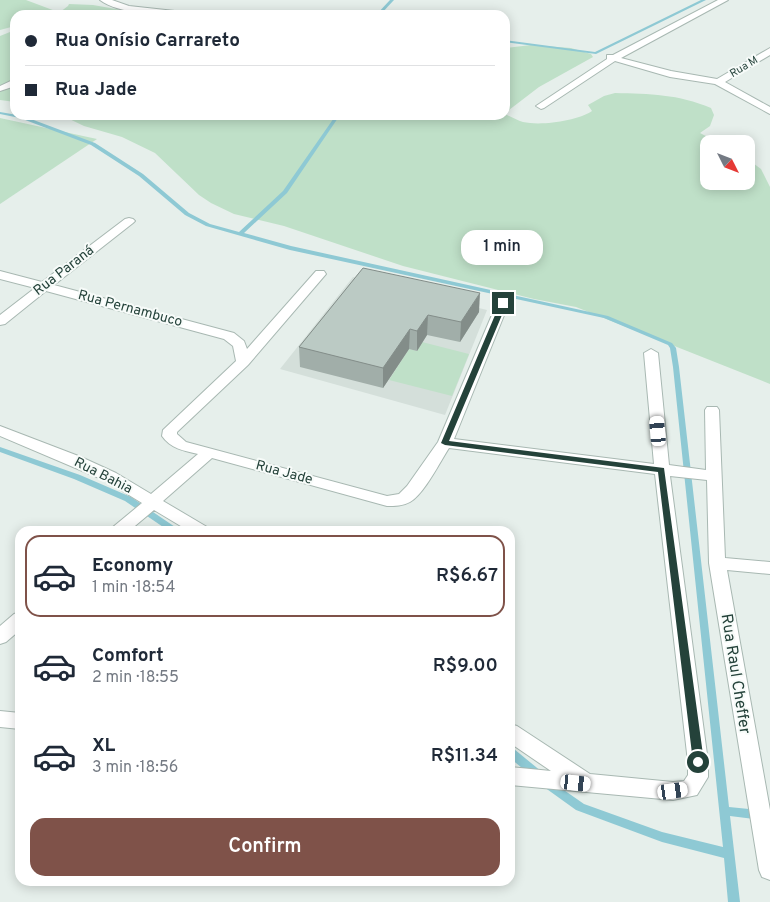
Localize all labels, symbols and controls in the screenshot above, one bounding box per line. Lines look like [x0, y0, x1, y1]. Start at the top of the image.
text: Rua Onísio Carrareto [55, 29, 240, 53]
street label: Rua M [727, 53, 761, 81]
text: Rua Jade [55, 78, 137, 102]
north arrow [700, 135, 755, 190]
map controls [700, 135, 755, 190]
callout: 1 min [462, 230, 544, 266]
text: 1 min [483, 237, 521, 257]
street label: Rua Paraná [30, 242, 98, 300]
street label: Rua Pernambuco [76, 287, 184, 331]
route end [492, 292, 514, 314]
car [649, 415, 666, 447]
street label: Rua Bahia [71, 454, 135, 498]
street label: Rua Jade [254, 457, 314, 489]
icon: car [32, 554, 77, 599]
text: Economy [92, 554, 173, 578]
text: R$6.67 [436, 564, 498, 588]
text: 1 min · 18:54 [92, 578, 175, 598]
street label: Rua Raul Cheffer [716, 612, 754, 736]
icon: car [32, 644, 77, 689]
text: Comfort [92, 644, 164, 668]
text: R$9.00 [433, 654, 498, 678]
text: 2 min · 18:55 [92, 668, 179, 688]
icon: car [32, 734, 77, 779]
text: XL [92, 734, 115, 758]
text: R$11.34 [431, 744, 498, 768]
route start [687, 751, 709, 773]
text: 3 min · 18:56 [92, 758, 178, 778]
car [560, 774, 591, 792]
car [657, 781, 688, 801]
button: Confirm [30, 818, 500, 876]

